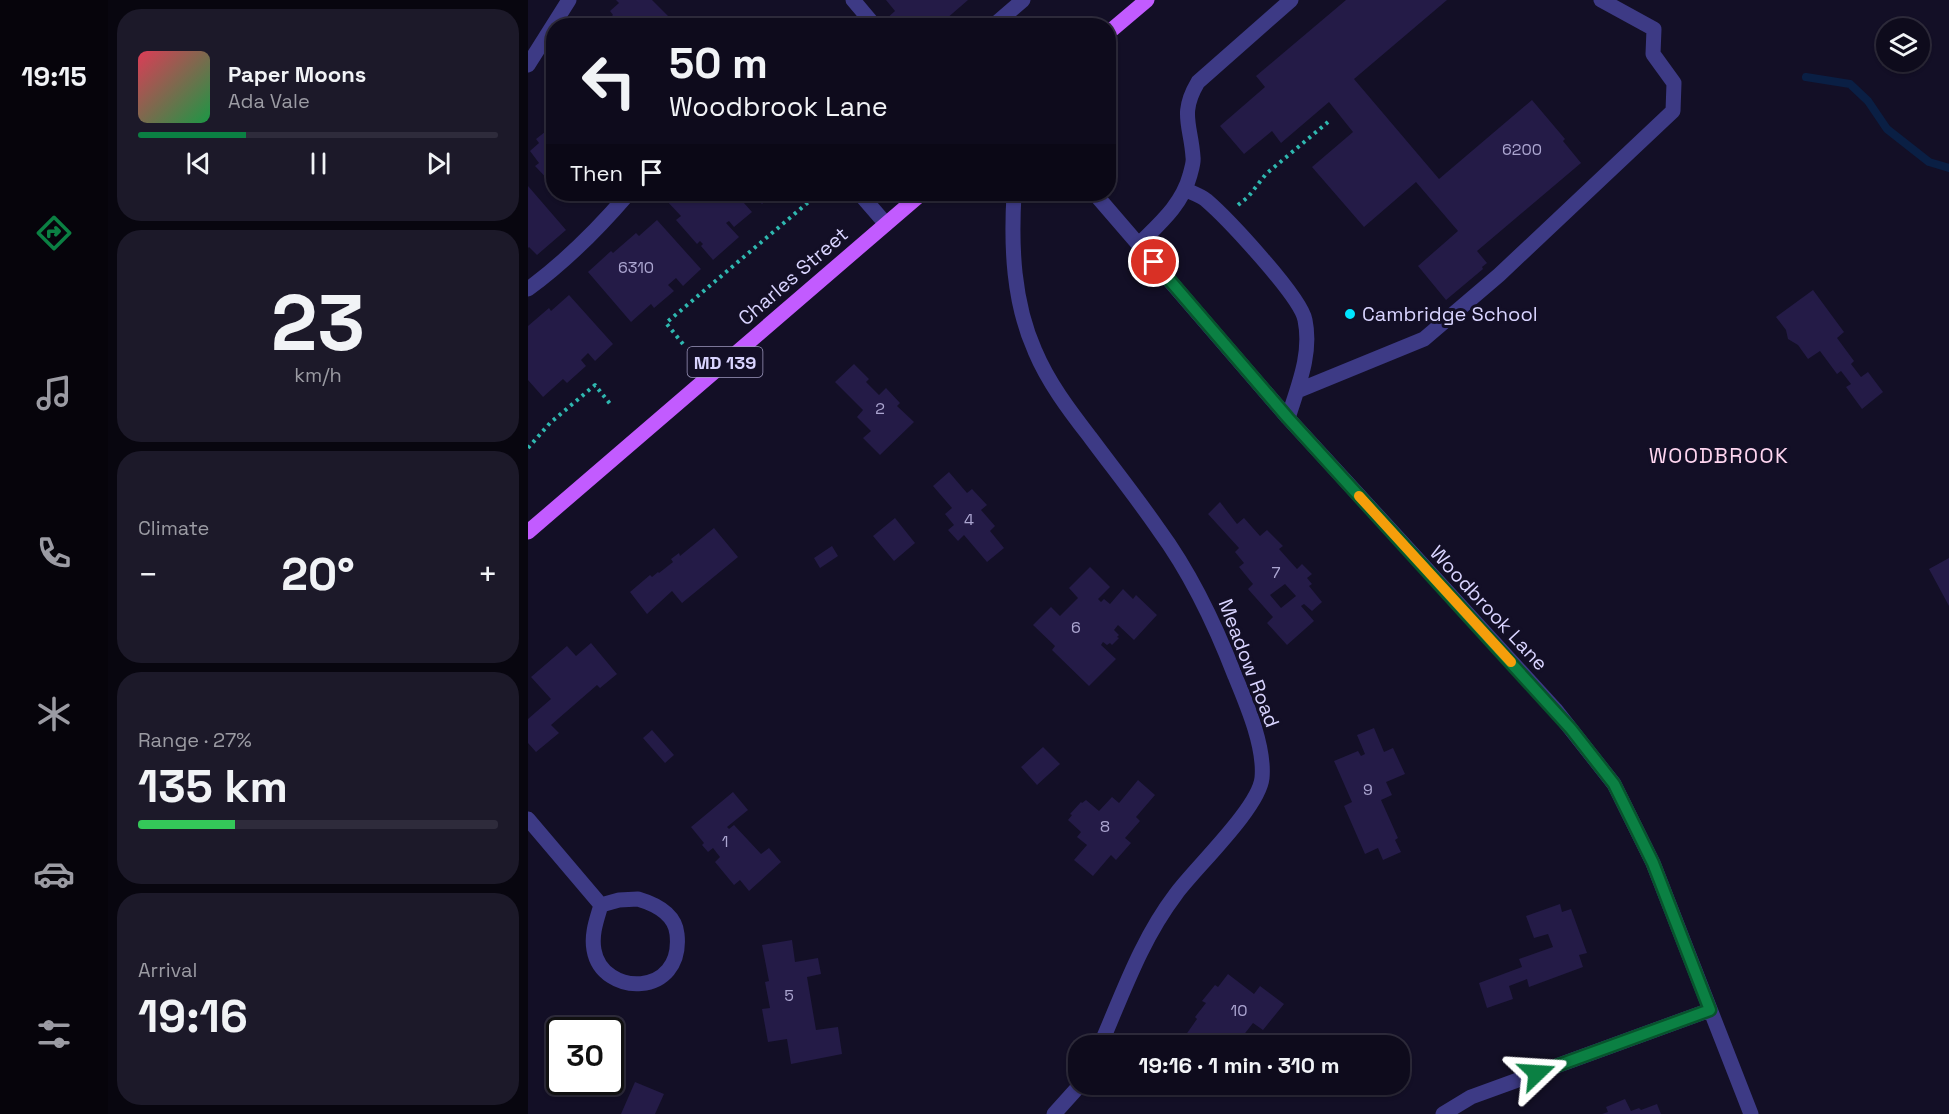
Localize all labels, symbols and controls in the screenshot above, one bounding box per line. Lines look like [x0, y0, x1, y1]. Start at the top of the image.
map controls [1876, 18, 1930, 72]
button: layers [1876, 18, 1930, 72]
text: 50 m [669, 37, 768, 90]
icon: left [570, 42, 648, 120]
text: 19:15 [21, 59, 87, 94]
text: Paper Moons [228, 60, 366, 88]
text: Ada Vale [228, 88, 310, 114]
text: Woodbrook Lane [669, 89, 888, 124]
house number: 6200 [1502, 139, 1542, 160]
icon: previous [182, 147, 215, 180]
icon: pause [302, 147, 335, 180]
icon: next [422, 147, 455, 180]
icon: arrive [635, 156, 668, 189]
text: Then [570, 159, 623, 187]
icon: directions [33, 212, 75, 254]
street label: Charles Street [733, 221, 853, 331]
pin [1128, 236, 1179, 287]
icon: arrive [1137, 245, 1170, 278]
house number: 6310 [618, 257, 654, 278]
text: 23 [271, 273, 365, 373]
place label: Cambridge School [1362, 301, 1538, 327]
marker: Cambridge School [1343, 307, 1357, 321]
road number: MD 139 [688, 347, 762, 377]
text: km/h [294, 362, 342, 388]
icon: music [33, 372, 75, 414]
house number: 2 [875, 398, 885, 419]
district label: WOODBROOK [1649, 442, 1789, 469]
house number: 4 [964, 509, 974, 530]
text: Climate [138, 515, 209, 541]
icon: phone [33, 532, 75, 574]
street label: Woodbrook Lane [1424, 540, 1554, 676]
text: 20° [281, 546, 355, 603]
text: − [138, 554, 158, 596]
text: + [478, 554, 498, 596]
house number: 7 [1271, 562, 1281, 583]
street label: Meadow Road [1213, 595, 1285, 731]
house number: 6 [1071, 617, 1081, 638]
icon: climate [33, 693, 75, 735]
text: Range · 27% [138, 727, 252, 753]
text: 135 km [138, 758, 288, 815]
house number: 9 [1363, 779, 1373, 800]
house number: 8 [1100, 816, 1110, 837]
house number: 1 [722, 831, 728, 852]
icon: car [33, 853, 75, 895]
text: Arrival [138, 957, 197, 983]
house number: 5 [784, 985, 794, 1006]
text: 19:16 [138, 988, 248, 1045]
house number: 10 [1231, 1000, 1247, 1021]
icon: filters [33, 1013, 75, 1055]
speed limit sign: 30 [546, 1017, 624, 1095]
position arrow [1505, 1041, 1569, 1105]
text: 19:16 · 1 min · 310 m [1139, 1051, 1339, 1079]

